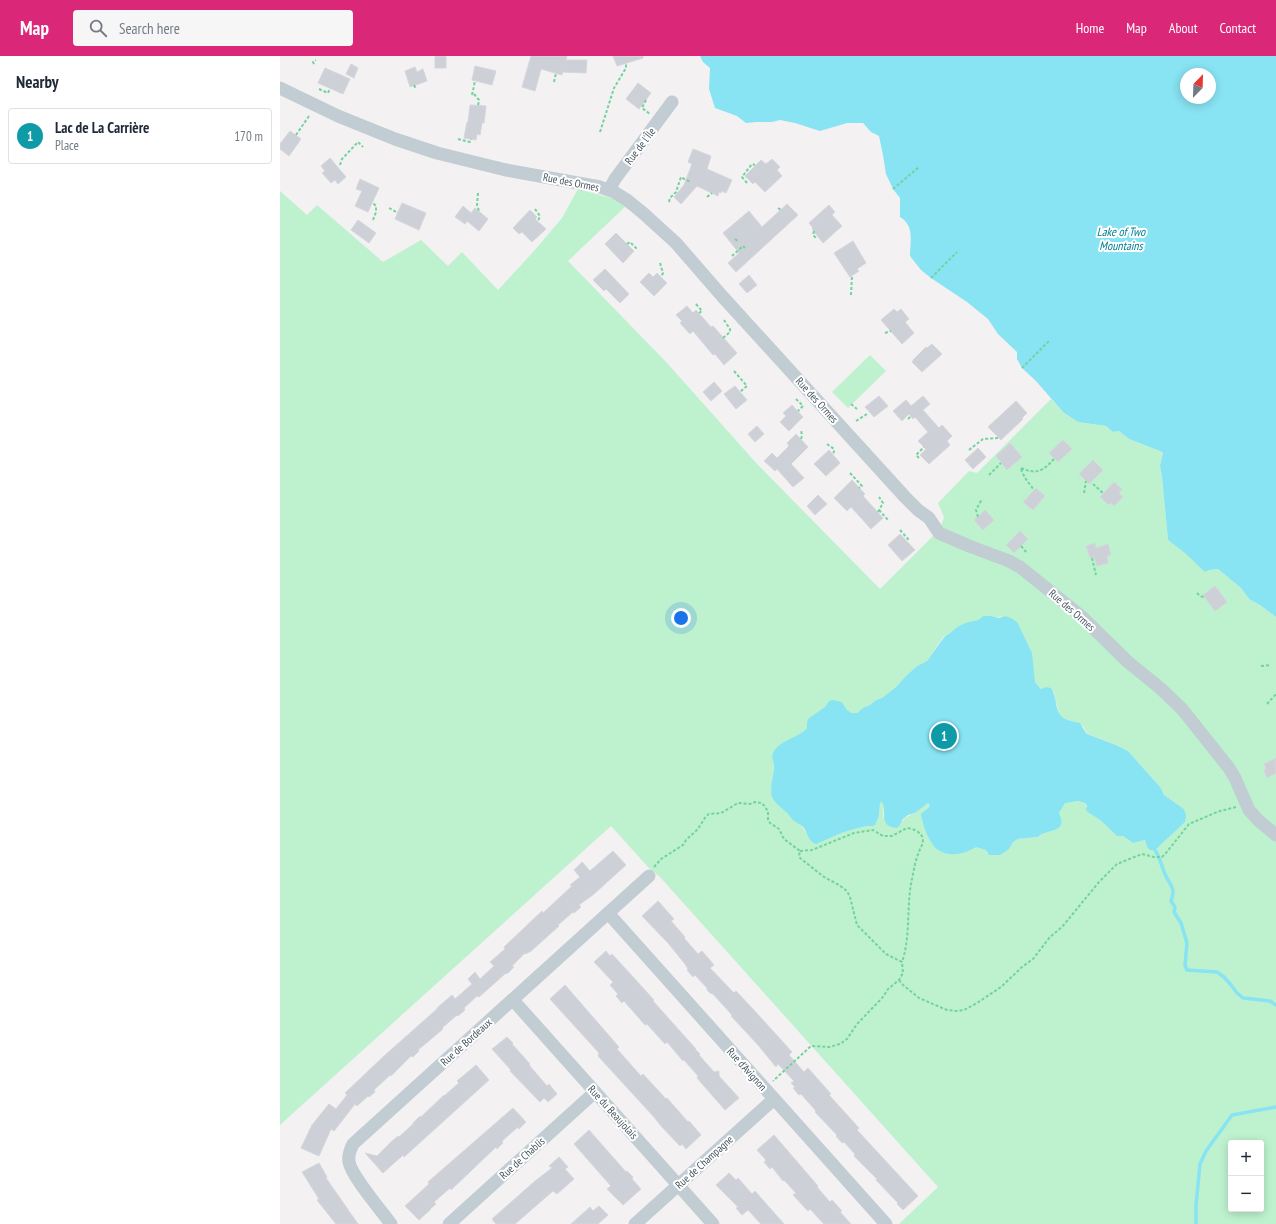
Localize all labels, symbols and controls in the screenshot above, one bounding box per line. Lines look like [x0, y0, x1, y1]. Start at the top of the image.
search box [73, 10, 353, 46]
text: Map [20, 16, 49, 40]
icon: search [87, 17, 109, 39]
text: Search here [119, 19, 180, 38]
text: Home [1076, 19, 1104, 37]
text: Map [1126, 19, 1147, 37]
text: About [1169, 19, 1198, 37]
text: Contact [1220, 19, 1256, 37]
north arrow [1180, 68, 1216, 104]
text: Nearby [16, 71, 59, 93]
text: Lac de La Carrière [55, 118, 150, 137]
street label: Rue de l'Île [622, 124, 659, 167]
text: 1 [27, 128, 33, 145]
text: 170 m [234, 128, 263, 145]
text: Place [55, 137, 79, 154]
street label: Rue des Ormes [542, 170, 600, 194]
water label: Lake of Two Mountains [1097, 224, 1146, 253]
street label: Rue des Ormes [793, 374, 841, 426]
street label: Rue des Ormes [1046, 586, 1098, 634]
your location [671, 608, 691, 628]
pin: 1 [931, 721, 957, 751]
street label: Rue de Bordeaux [437, 1015, 495, 1069]
street label: Rue d'Avignon [724, 1045, 770, 1094]
street label: Rue du Beaujolais [585, 1082, 641, 1142]
street label: Rue de Champagne [672, 1132, 736, 1192]
street label: Rue de Chablis [496, 1134, 548, 1182]
map controls [1228, 1140, 1264, 1212]
button: + [1228, 1140, 1264, 1176]
button: − [1228, 1176, 1264, 1212]

